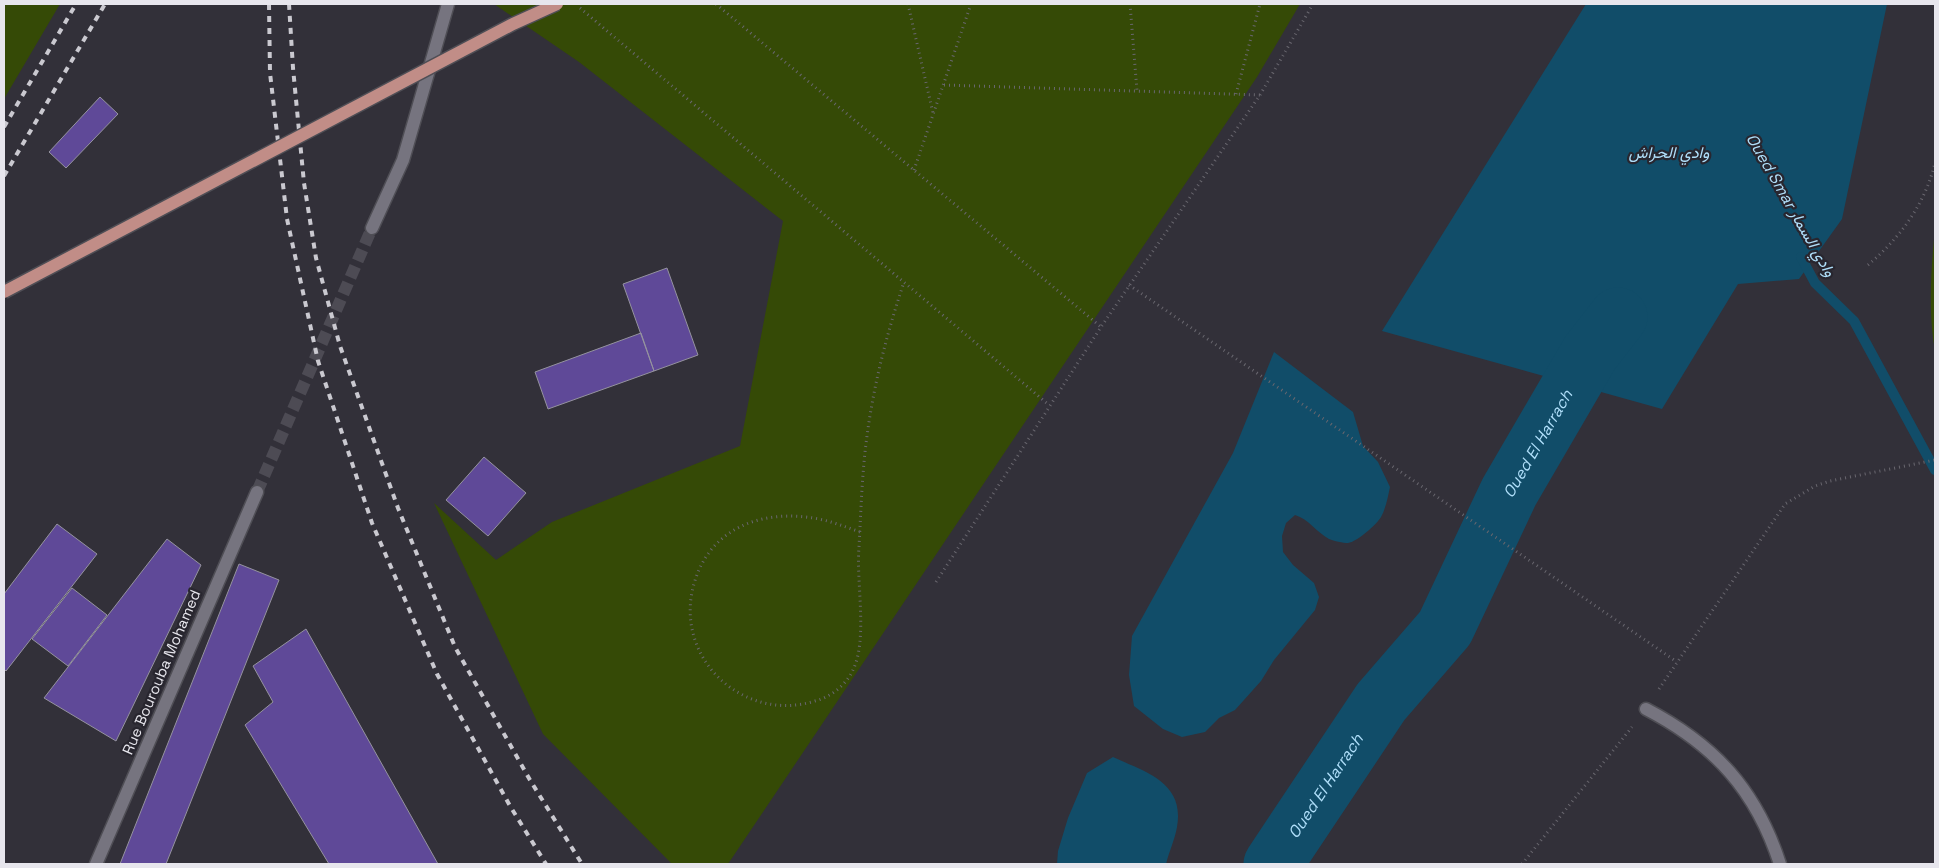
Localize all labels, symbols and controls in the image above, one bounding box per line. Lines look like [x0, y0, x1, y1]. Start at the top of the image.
water label: Oued Smar وادي السمار [1739, 130, 1841, 282]
water label: وادي الحراش [1629, 142, 1709, 166]
water label: Oued El Harrach [1498, 385, 1578, 501]
street label: Rue Bourouba Mohamed [118, 587, 204, 757]
water label: Oued El Harrach [1283, 728, 1368, 842]

